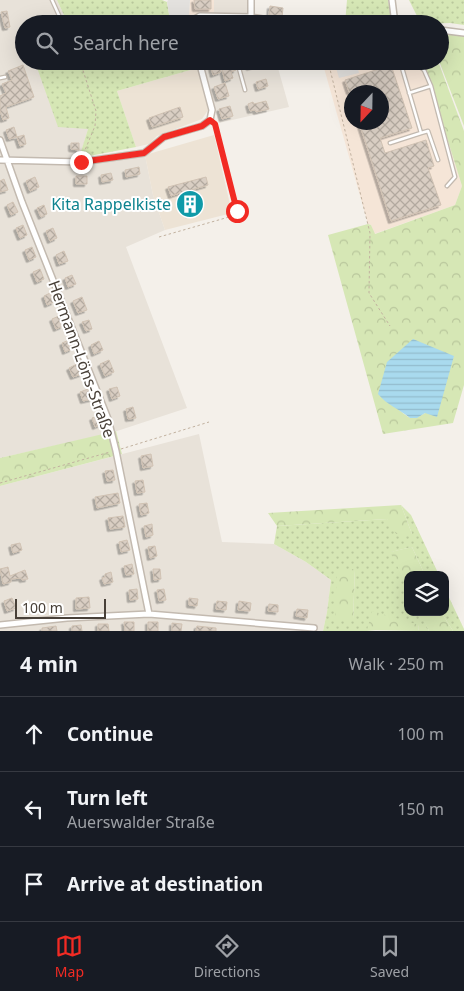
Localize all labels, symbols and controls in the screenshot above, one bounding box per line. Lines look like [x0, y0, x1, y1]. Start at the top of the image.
search box [15, 15, 449, 70]
icon: search [33, 29, 61, 57]
text: Search here [73, 30, 179, 56]
north arrow [344, 85, 389, 130]
route end [70, 151, 93, 174]
building icon: Kita Rappelkiste [175, 189, 205, 219]
place label: Kita Rappelkiste [51, 193, 171, 215]
route start [226, 200, 249, 223]
street label: Hermann-Löns-Straße [43, 277, 121, 441]
map controls [404, 571, 449, 616]
button: layers [404, 571, 449, 616]
scale bar [15, 596, 106, 619]
text: 100 m [22, 598, 63, 617]
text: 4 min [20, 650, 78, 678]
text: Walk · 250 m [349, 653, 444, 675]
icon: ahead [20, 720, 48, 748]
text: Continue [67, 721, 153, 747]
text: 100 m [397, 723, 444, 745]
text: Turn left [67, 785, 148, 811]
icon: left [20, 795, 48, 823]
text: 150 m [397, 798, 444, 820]
text: Auerswalder Straße [67, 811, 215, 833]
icon: arrive [20, 870, 48, 898]
text: Arrive at destination [67, 871, 263, 897]
tab: Map [55, 932, 84, 981]
tab: Directions [194, 932, 260, 981]
tab: Saved [370, 932, 409, 981]

